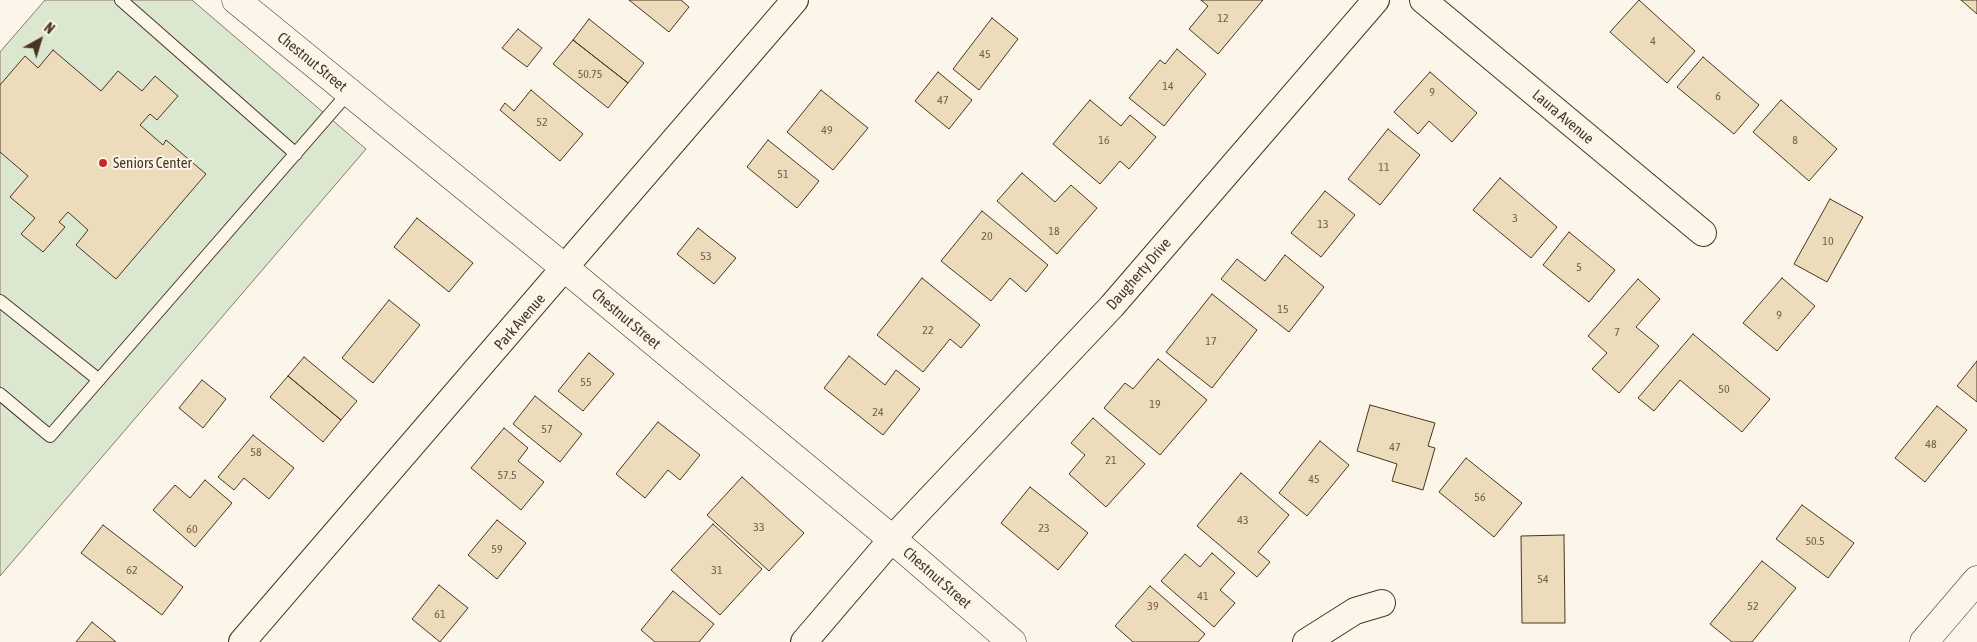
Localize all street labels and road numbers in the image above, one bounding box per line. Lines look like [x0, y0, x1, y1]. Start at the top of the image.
street label: Chestnut Street [274, 28, 350, 96]
street label: Laura Avenue [1529, 86, 1597, 148]
street label: Daugherty Drive [1103, 234, 1175, 314]
street label: Chestnut Street [588, 285, 664, 353]
street label: Park Avenue [491, 290, 549, 354]
street label: Chestnut Street [899, 544, 975, 612]

